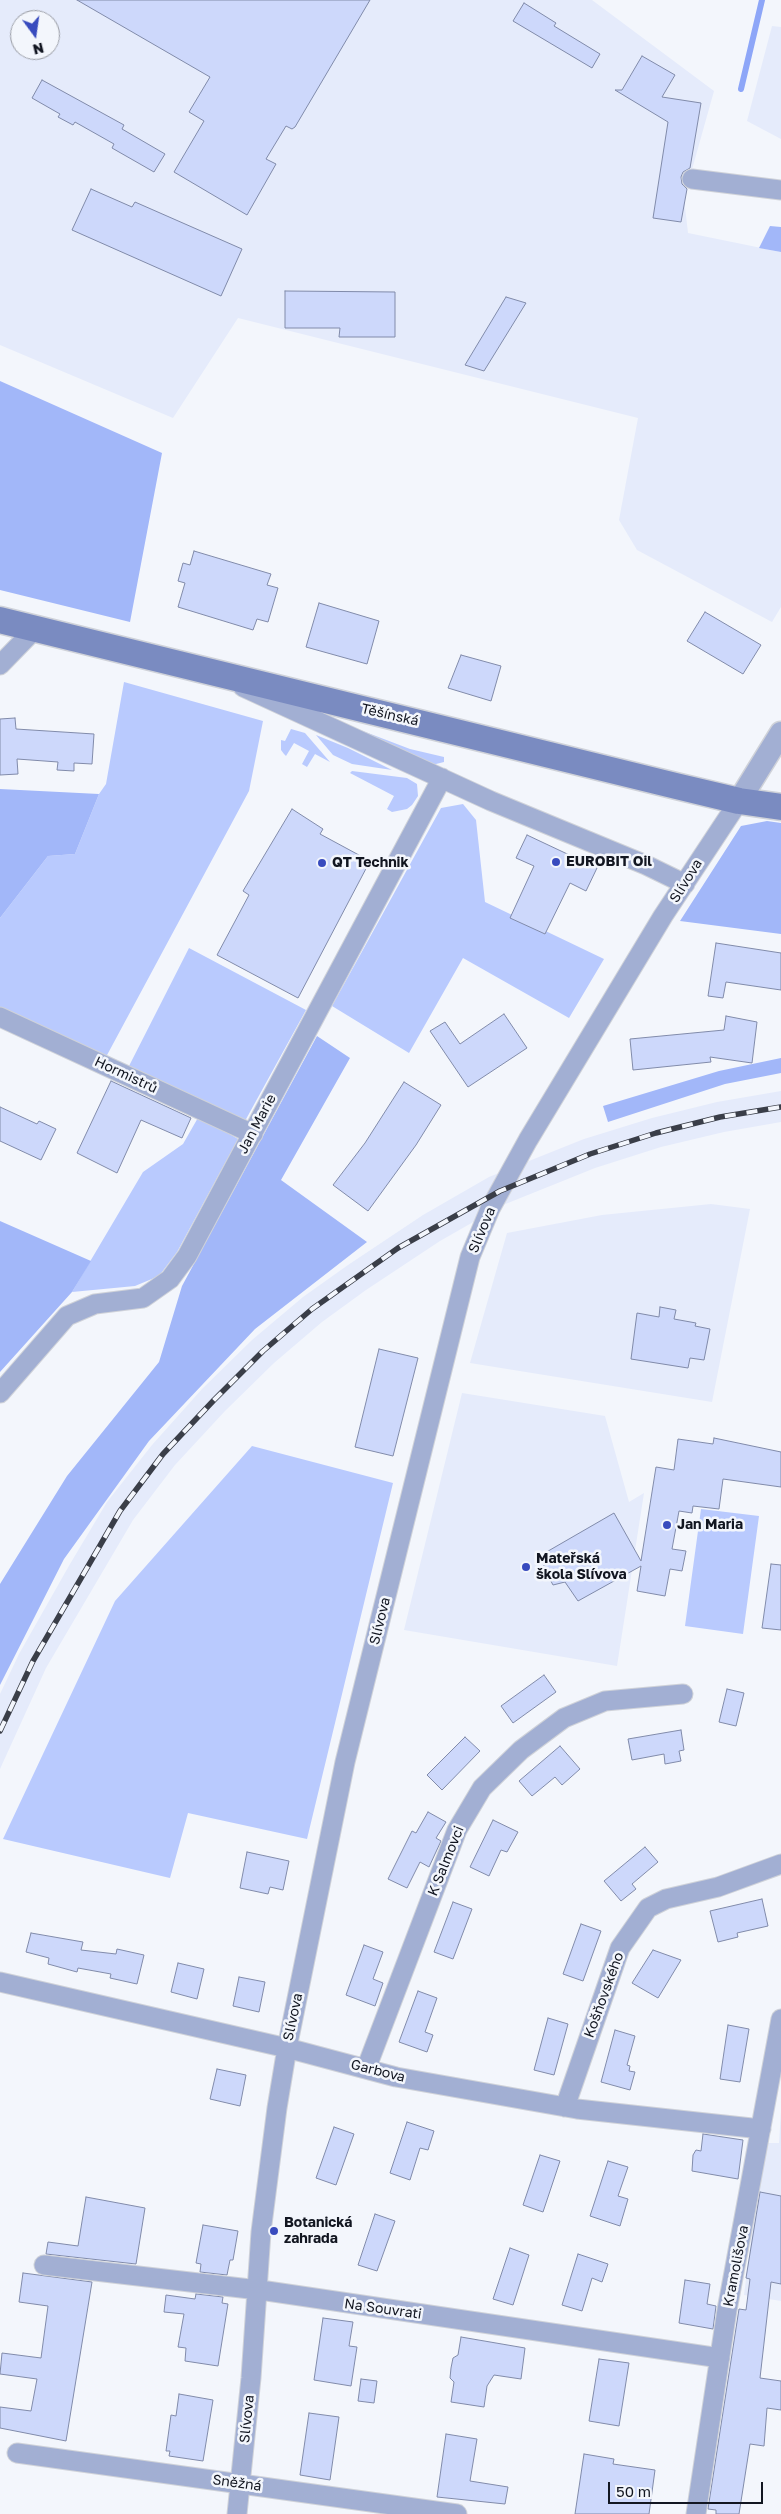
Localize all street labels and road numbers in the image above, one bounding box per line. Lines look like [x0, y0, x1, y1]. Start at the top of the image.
street label: Těšínská [360, 700, 420, 730]
street label: Slívova [666, 856, 706, 906]
street label: Hormistrů [92, 1053, 160, 1097]
street label: Jan Marie [234, 1091, 280, 1157]
street label: Slívova [465, 1205, 499, 1255]
street label: Slívova [366, 1596, 394, 1646]
street label: K Salmovci [424, 1824, 468, 1898]
street label: Košňovského [581, 1950, 627, 2040]
street label: Slívova [280, 1992, 306, 2042]
street label: Garbova [349, 2056, 407, 2086]
street label: Kramolišova [720, 2224, 752, 2308]
street label: Na Souvrati [343, 2295, 423, 2323]
street label: Slívova [236, 2394, 258, 2444]
street label: Sněžná [211, 2471, 263, 2495]

